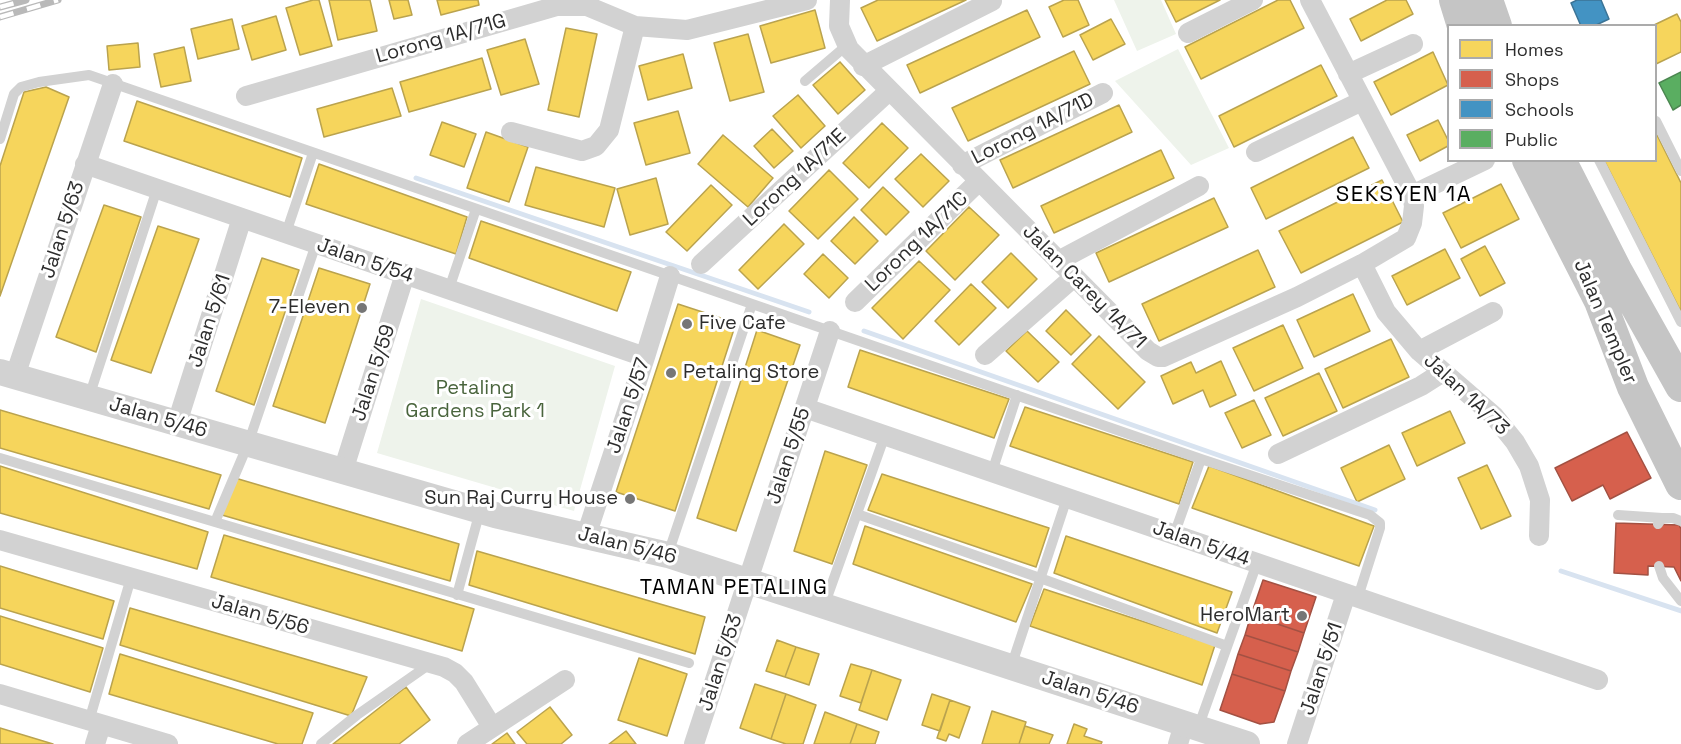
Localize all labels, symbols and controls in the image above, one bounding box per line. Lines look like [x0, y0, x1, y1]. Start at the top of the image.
street label: Lorong 1A/71G [373, 9, 509, 69]
legend [1447, 24, 1657, 162]
text: Homes [1505, 38, 1564, 61]
text: Shops [1505, 68, 1559, 91]
street label: Lorong 1A/71D [968, 88, 1098, 170]
text: Schools [1505, 98, 1574, 121]
street label: Lorong 1A/71E [739, 124, 851, 232]
text: Public [1505, 128, 1558, 151]
street label: Jalan 5/63 [36, 179, 90, 281]
district label: SEKSYEN 1A [1336, 182, 1472, 208]
street label: Lorong 1A/71C [861, 187, 973, 297]
street label: Jalan Carey 1A/71 [1017, 220, 1151, 354]
street label: Jalan 5/54 [314, 233, 416, 289]
street label: Jalan Templer [1568, 256, 1642, 388]
street label: Jalan 5/61 [184, 271, 236, 371]
place label: 7-Eleven [269, 296, 350, 320]
marker: 7-Eleven [355, 301, 369, 315]
place label: Five Cafe [699, 312, 786, 336]
marker: Five Cafe [680, 317, 694, 331]
street label: Jalan 5/59 [347, 322, 401, 424]
street label: Jalan 1A/73 [1418, 349, 1514, 441]
street label: Jalan 5/57 [602, 355, 656, 457]
place label: Petaling Store [683, 361, 819, 385]
marker: Petaling Store [664, 366, 678, 380]
park label: Petaling Gardens Park 1 [405, 377, 545, 424]
street label: Jalan 5/46 [106, 393, 210, 443]
street label: Jalan 5/55 [762, 405, 816, 507]
place label: Sun Raj Curry House [424, 487, 618, 511]
marker: Sun Raj Curry House [623, 492, 637, 506]
street label: Jalan 5/44 [1149, 516, 1253, 572]
street label: Jalan 5/46 [575, 522, 679, 570]
district label: TAMAN PETALING [640, 575, 828, 601]
street label: Jalan 5/56 [208, 590, 312, 640]
place label: HeroMart [1200, 604, 1290, 628]
marker: HeroMart [1295, 609, 1309, 623]
street label: Jalan 5/53 [694, 612, 748, 714]
street label: Jalan 5/51 [1296, 620, 1348, 718]
street label: Jalan 5/46 [1038, 666, 1142, 720]

